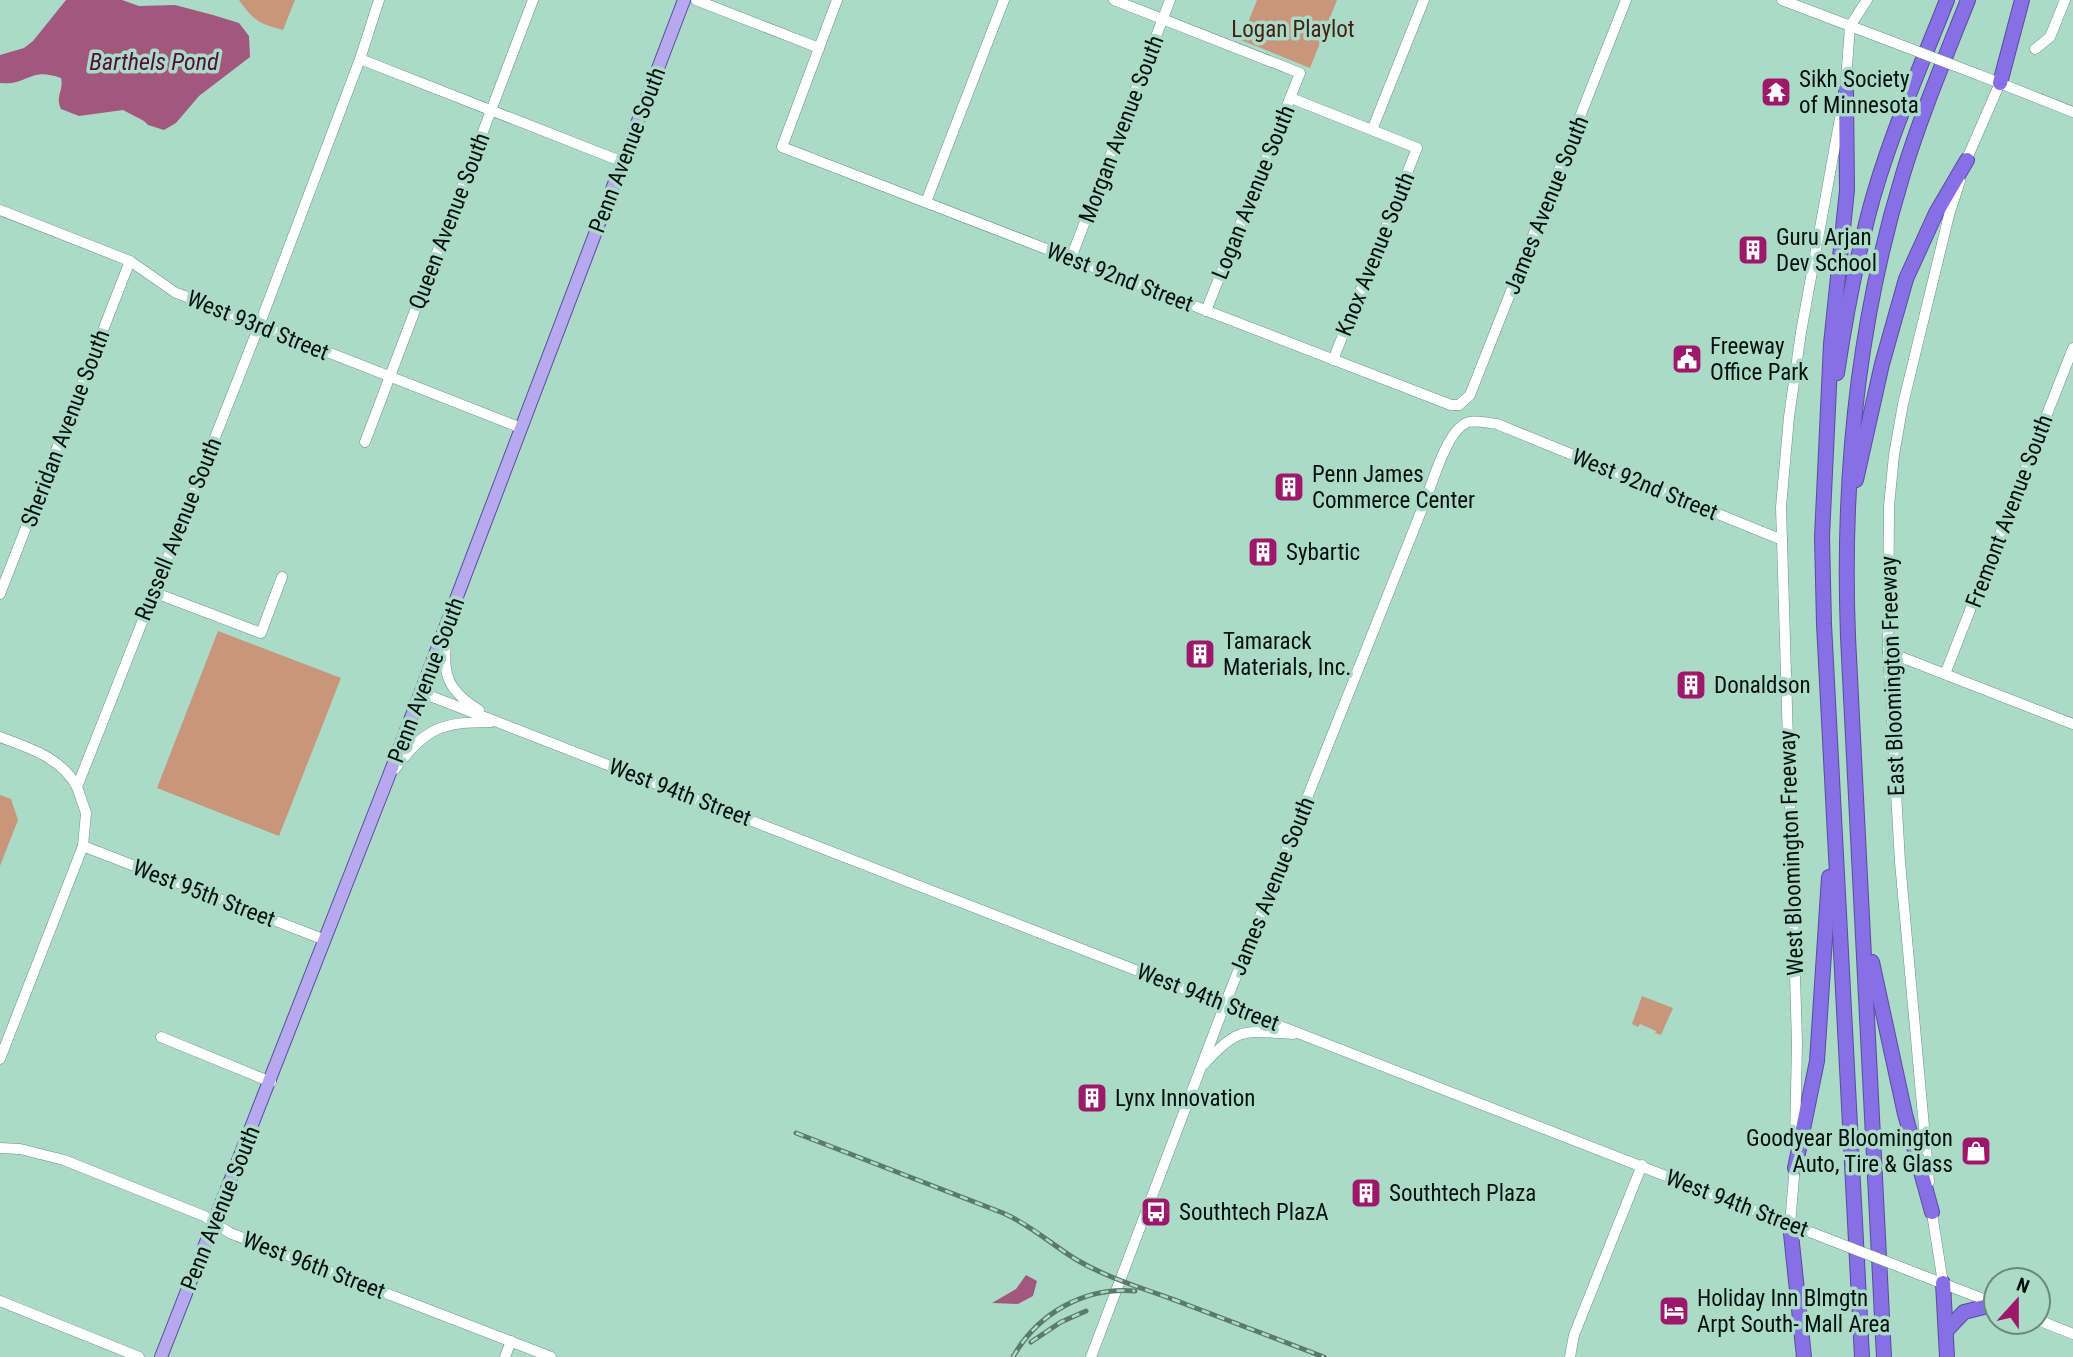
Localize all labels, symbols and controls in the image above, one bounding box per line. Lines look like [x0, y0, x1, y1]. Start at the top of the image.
park label: Logan Playlot [1231, 16, 1355, 43]
street label: Morgan Avenue South [1073, 32, 1170, 227]
water label: Barthels Pond [89, 48, 219, 76]
street label: Penn Avenue South [584, 64, 671, 237]
place label: Sikh Society of Minnesota [1799, 66, 1919, 119]
temple icon: Sikh Society of Minnesota [1759, 75, 1793, 109]
street label: Logan Avenue South [1206, 101, 1301, 283]
street label: James Avenue South [1498, 112, 1595, 298]
street label: Queen Avenue South [403, 129, 496, 313]
street label: Knox Avenue South [1330, 168, 1421, 340]
place label: Guru Arjan Dev School [1776, 224, 1877, 277]
building icon: Guru Arjan Dev School [1736, 233, 1770, 267]
street label: West 92nd Street [1043, 237, 1197, 318]
street label: West 93rd Street [183, 285, 333, 366]
street label: Sheridan Avenue South [15, 326, 116, 531]
place label: Freeway Office Park [1710, 333, 1809, 386]
public building icon: Freeway Office Park [1670, 342, 1704, 376]
street label: Fremont Avenue South [1960, 411, 2059, 611]
street label: Russell Avenue South [129, 434, 227, 625]
street label: West 92nd Street [1568, 443, 1722, 526]
place label: Penn James Commerce Center [1312, 461, 1475, 514]
building icon: Penn James Commerce Center [1272, 470, 1306, 504]
building icon: Sybartic [1246, 535, 1280, 569]
place label: Sybartic [1286, 539, 1360, 566]
street label: East Bloomington Freeway [1875, 555, 1910, 796]
street label: Penn Avenue South [383, 594, 470, 767]
place label: Tamarack Materials, Inc. [1223, 628, 1351, 681]
building icon: Tamarack Materials, Inc. [1183, 637, 1217, 671]
building icon: Donaldson [1674, 668, 1708, 702]
place label: Donaldson [1714, 672, 1811, 699]
street label: West Bloomington Freeway [1774, 729, 1809, 976]
street label: West 94th Street [605, 753, 755, 832]
street label: James Avenue South [1224, 793, 1321, 979]
street label: West 95th Street [129, 854, 279, 933]
street label: West 94th Street [1133, 958, 1283, 1037]
building icon: Lynx Innovation [1075, 1081, 1109, 1115]
place label: Lynx Innovation [1115, 1085, 1255, 1112]
street label: Penn Avenue South [175, 1122, 266, 1294]
place label: Goodyear Bloomington Auto, Tire & Glass [1746, 1125, 1953, 1178]
shop icon: Goodyear Bloomington Auto, Tire & Glass [1959, 1134, 1993, 1168]
street label: West 94th Street [1662, 1164, 1812, 1243]
building icon: Southtech Plaza [1349, 1176, 1383, 1210]
place label: Southtech Plaza [1389, 1180, 1536, 1207]
bus stop icon: Southtech PlazA [1139, 1195, 1173, 1229]
place label: Southtech PlazA [1179, 1199, 1329, 1226]
street label: West 96th Street [239, 1226, 389, 1305]
north arrow [1982, 1266, 2052, 1336]
text: N [2013, 1273, 2032, 1298]
place label: Holiday Inn Blmgtn Arpt South- Mall Area [1697, 1285, 1890, 1338]
hotel icon: Holiday Inn Blmgtn Arpt South- Mall Area [1657, 1294, 1691, 1328]

